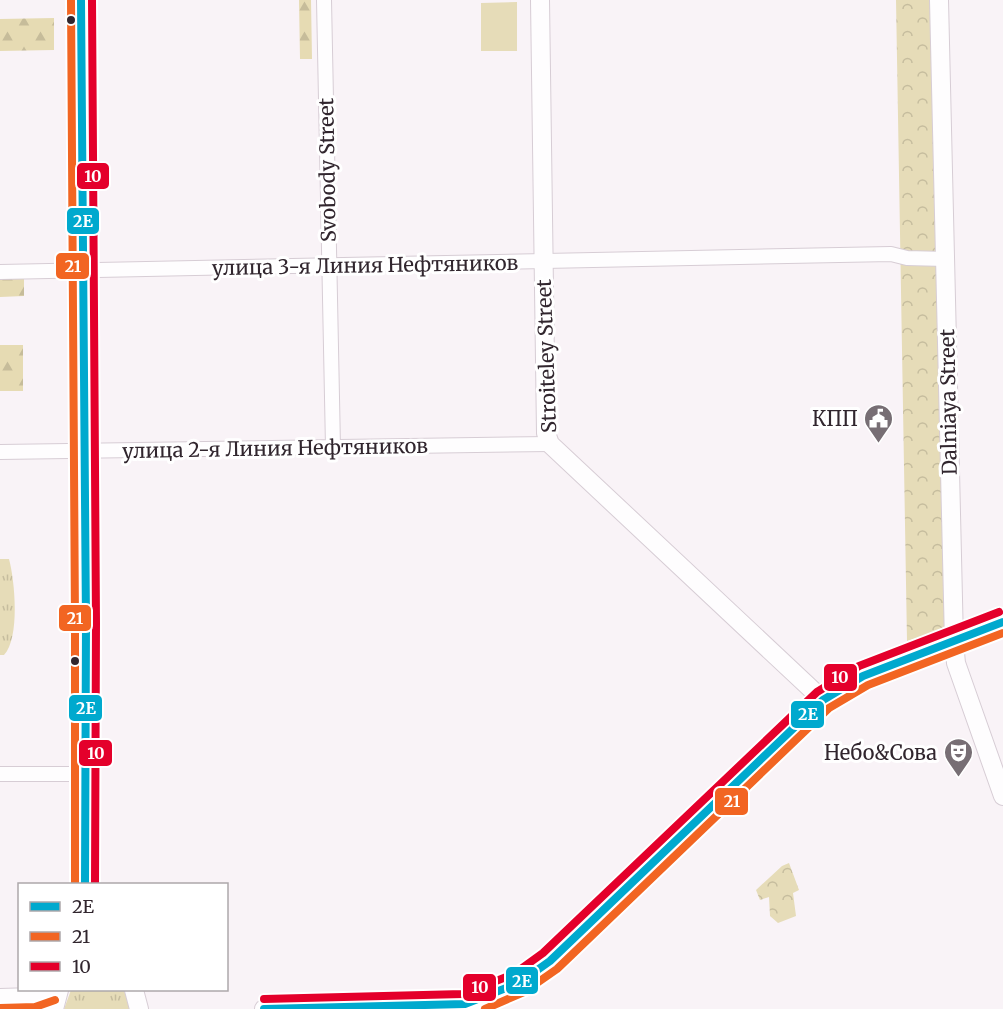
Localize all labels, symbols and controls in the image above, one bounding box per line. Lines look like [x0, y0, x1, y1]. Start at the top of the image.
unlabelled marker [65, 14, 77, 26]
street label: Svobody Street [313, 97, 341, 242]
line badge: 10 [76, 162, 110, 190]
text: 10 [84, 166, 102, 186]
line badge: 2Е [66, 207, 100, 235]
text: 2Е [73, 211, 93, 231]
street label: улица 3-я Линия Нефтяников [212, 250, 519, 280]
line badge: 21 [55, 252, 90, 280]
text: 21 [65, 256, 82, 276]
street label: Stroiteley Street [531, 278, 561, 433]
street label: Dalniaya Street [934, 328, 962, 475]
public building icon: КПП [863, 402, 895, 444]
place label: КПП [812, 406, 858, 431]
street label: улица 2-я Линия Нефтяников [122, 433, 428, 463]
line badge: 21 [58, 604, 92, 632]
text: 21 [67, 608, 84, 628]
unlabelled marker [69, 655, 81, 667]
line badge: 10 [823, 663, 858, 692]
text: 10 [831, 667, 849, 687]
line badge: 2Е [68, 694, 103, 722]
text: 2Е [76, 698, 96, 718]
line badge: 2Е [790, 700, 825, 729]
text: 2Е [798, 704, 818, 724]
theatre icon: Небо&Сова [942, 736, 974, 778]
line badge: 10 [78, 739, 113, 767]
place label: Небо&Сова [824, 740, 937, 765]
text: 10 [87, 743, 105, 763]
line badge: 21 [714, 787, 749, 816]
text: 21 [724, 791, 741, 811]
legend [18, 883, 228, 991]
text: 2Е [72, 895, 95, 918]
text: 21 [72, 925, 90, 948]
text: 10 [72, 955, 91, 978]
line badge: 2Е [505, 966, 539, 995]
text: 2Е [512, 971, 532, 991]
line badge: 10 [462, 973, 497, 1002]
text: 10 [471, 977, 489, 997]

